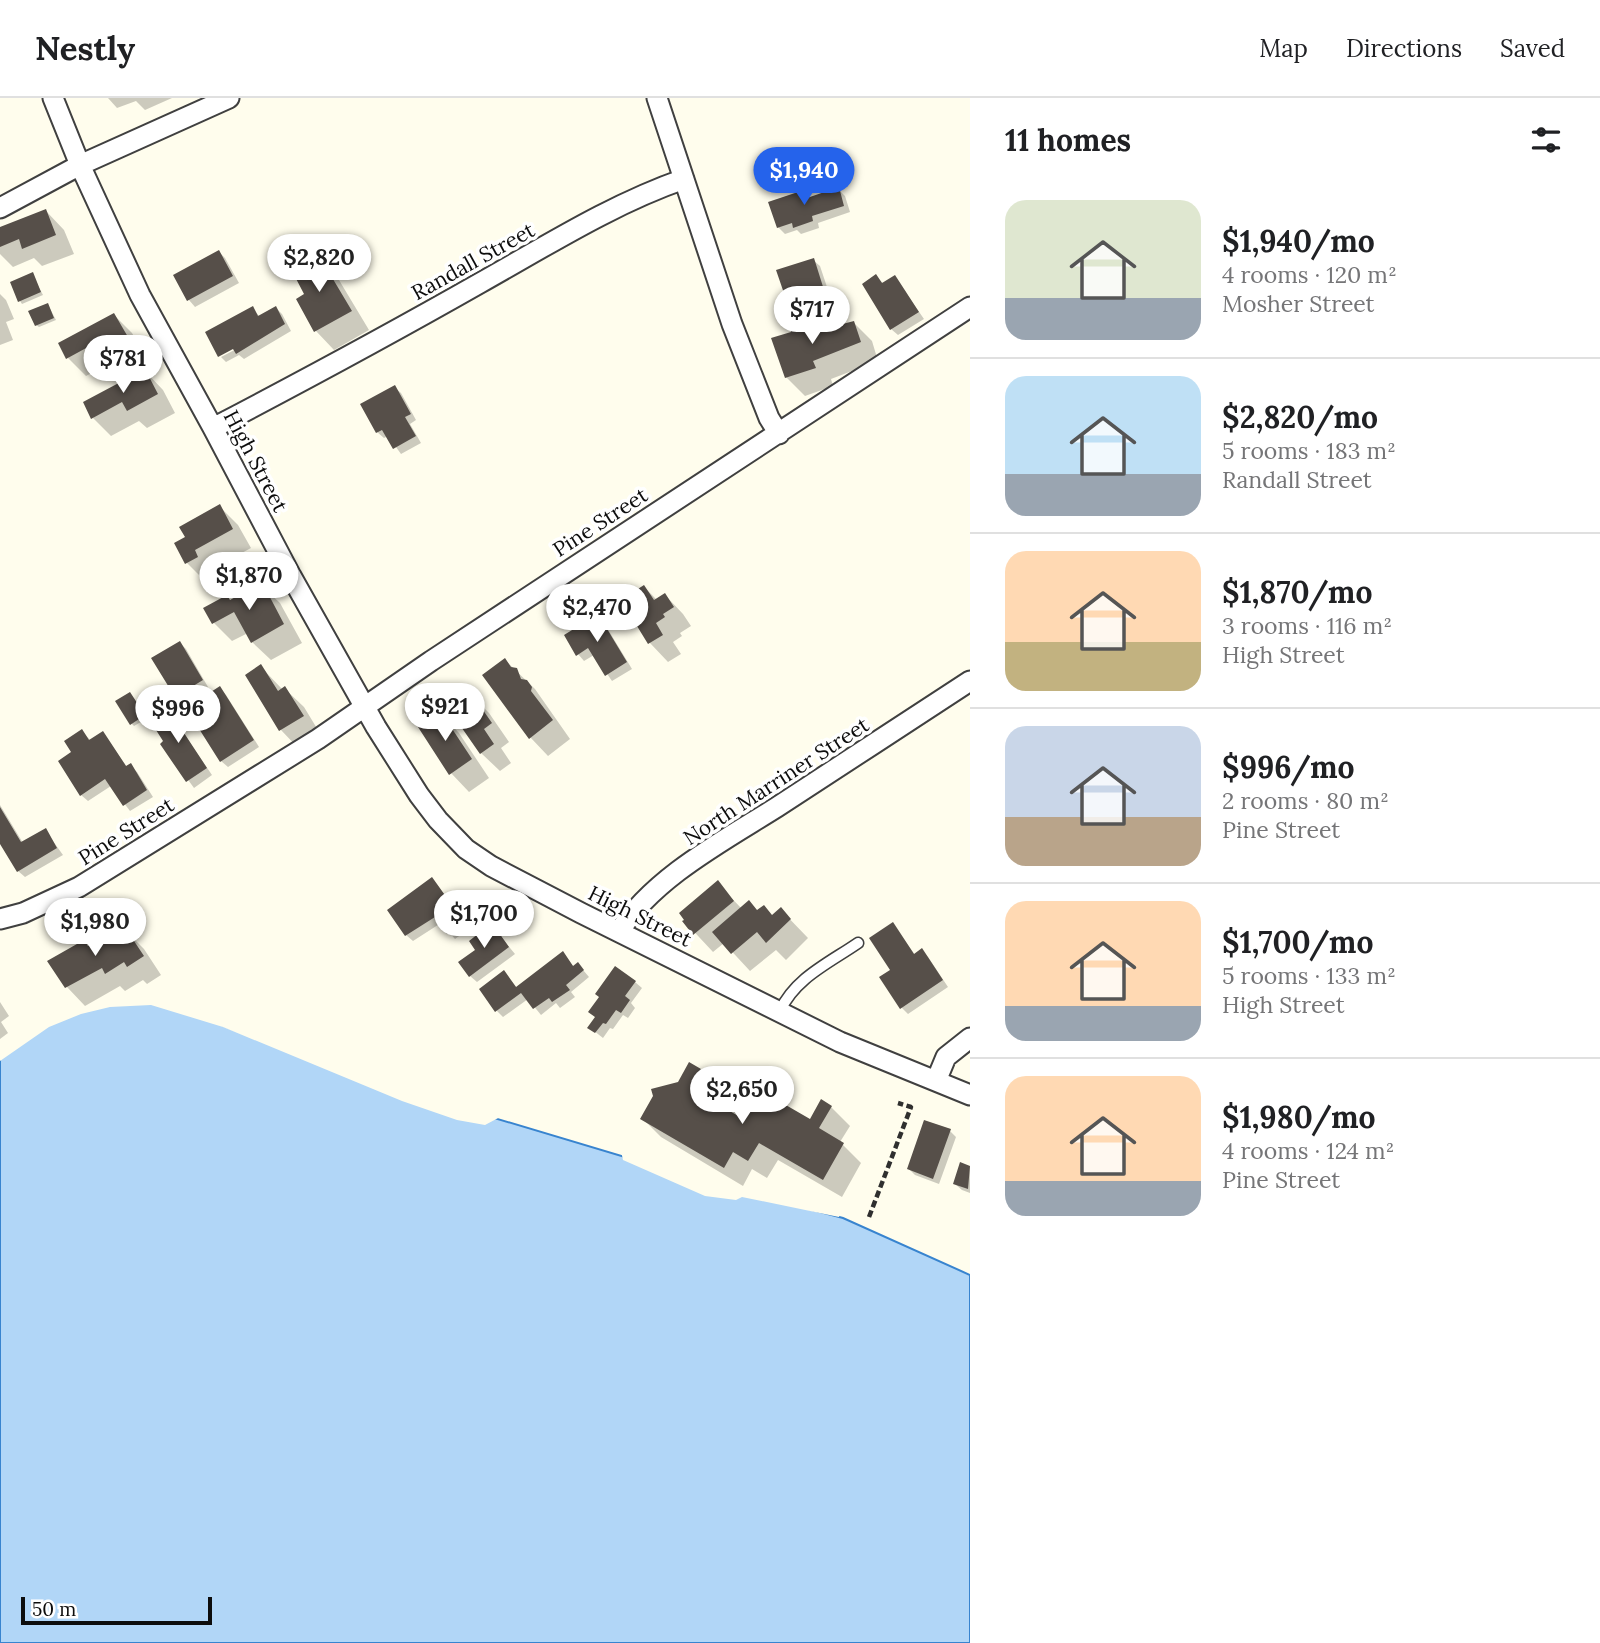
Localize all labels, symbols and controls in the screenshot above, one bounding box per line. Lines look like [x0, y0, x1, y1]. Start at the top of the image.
text: Nestly [35, 27, 135, 69]
text: Map [1259, 33, 1308, 64]
text: Directions [1346, 33, 1462, 64]
text: Saved [1500, 33, 1565, 64]
text: 11 homes [1005, 121, 1131, 159]
icon: filters [1527, 121, 1565, 159]
pin: $1,940 [747, 148, 861, 207]
text: $1,940 [769, 155, 839, 184]
street label: Randall Street [407, 216, 540, 306]
text: $1,940/mo [1222, 222, 1375, 260]
icon: home [1061, 228, 1145, 312]
pin: $2,820 [262, 234, 376, 294]
text: $2,820 [283, 242, 355, 271]
text: 4 rooms · 120 m² [1222, 260, 1397, 289]
pin: $717 [771, 286, 853, 346]
text: Mosher Street [1222, 289, 1375, 318]
text: $717 [790, 294, 834, 323]
pin: $781 [82, 336, 164, 395]
text: $781 [100, 343, 146, 372]
text: $2,820/mo [1222, 398, 1378, 436]
icon: home [1061, 404, 1145, 488]
street label: High Street [218, 405, 295, 518]
text: 5 rooms · 183 m² [1222, 436, 1396, 465]
text: Randall Street [1222, 465, 1372, 494]
street label: Pine Street [547, 481, 653, 563]
pin: $1,870 [192, 552, 306, 612]
text: $1,870 [215, 560, 283, 589]
text: $1,870/mo [1222, 573, 1372, 611]
icon: home [1061, 579, 1145, 663]
pin: $2,470 [540, 584, 654, 644]
text: $2,470 [562, 592, 632, 621]
text: 3 rooms · 116 m² [1222, 611, 1392, 640]
text: High Street [1222, 640, 1345, 669]
pin: $921 [404, 684, 486, 743]
pin: $996 [137, 686, 219, 745]
text: $921 [421, 691, 469, 720]
text: $996 [151, 693, 205, 722]
street label: North Marriner Street [678, 710, 875, 851]
text: $996/mo [1222, 748, 1355, 786]
icon: home [1061, 754, 1145, 838]
text: 2 rooms · 80 m² [1222, 786, 1389, 815]
street label: Pine Street [73, 791, 180, 871]
text: Pine Street [1222, 815, 1340, 844]
street label: High Street [584, 879, 697, 953]
pin: $1,700 [427, 890, 541, 950]
pin: $1,980 [38, 898, 152, 958]
text: $1,700 [450, 898, 518, 927]
text: $1,980 [60, 906, 130, 935]
text: $1,700/mo [1222, 923, 1373, 961]
icon: home [1061, 929, 1145, 1013]
text: 5 rooms · 133 m² [1222, 961, 1396, 990]
text: High Street [1222, 990, 1345, 1019]
pin: $2,650 [685, 1066, 799, 1126]
text: $2,650 [706, 1074, 778, 1103]
text: $1,980/mo [1222, 1098, 1376, 1136]
icon: home [1061, 1104, 1145, 1188]
text: 4 rooms · 124 m² [1222, 1136, 1394, 1165]
text: Pine Street [1222, 1165, 1340, 1194]
scale bar [21, 1594, 212, 1626]
text: 50 m [32, 1597, 76, 1621]

